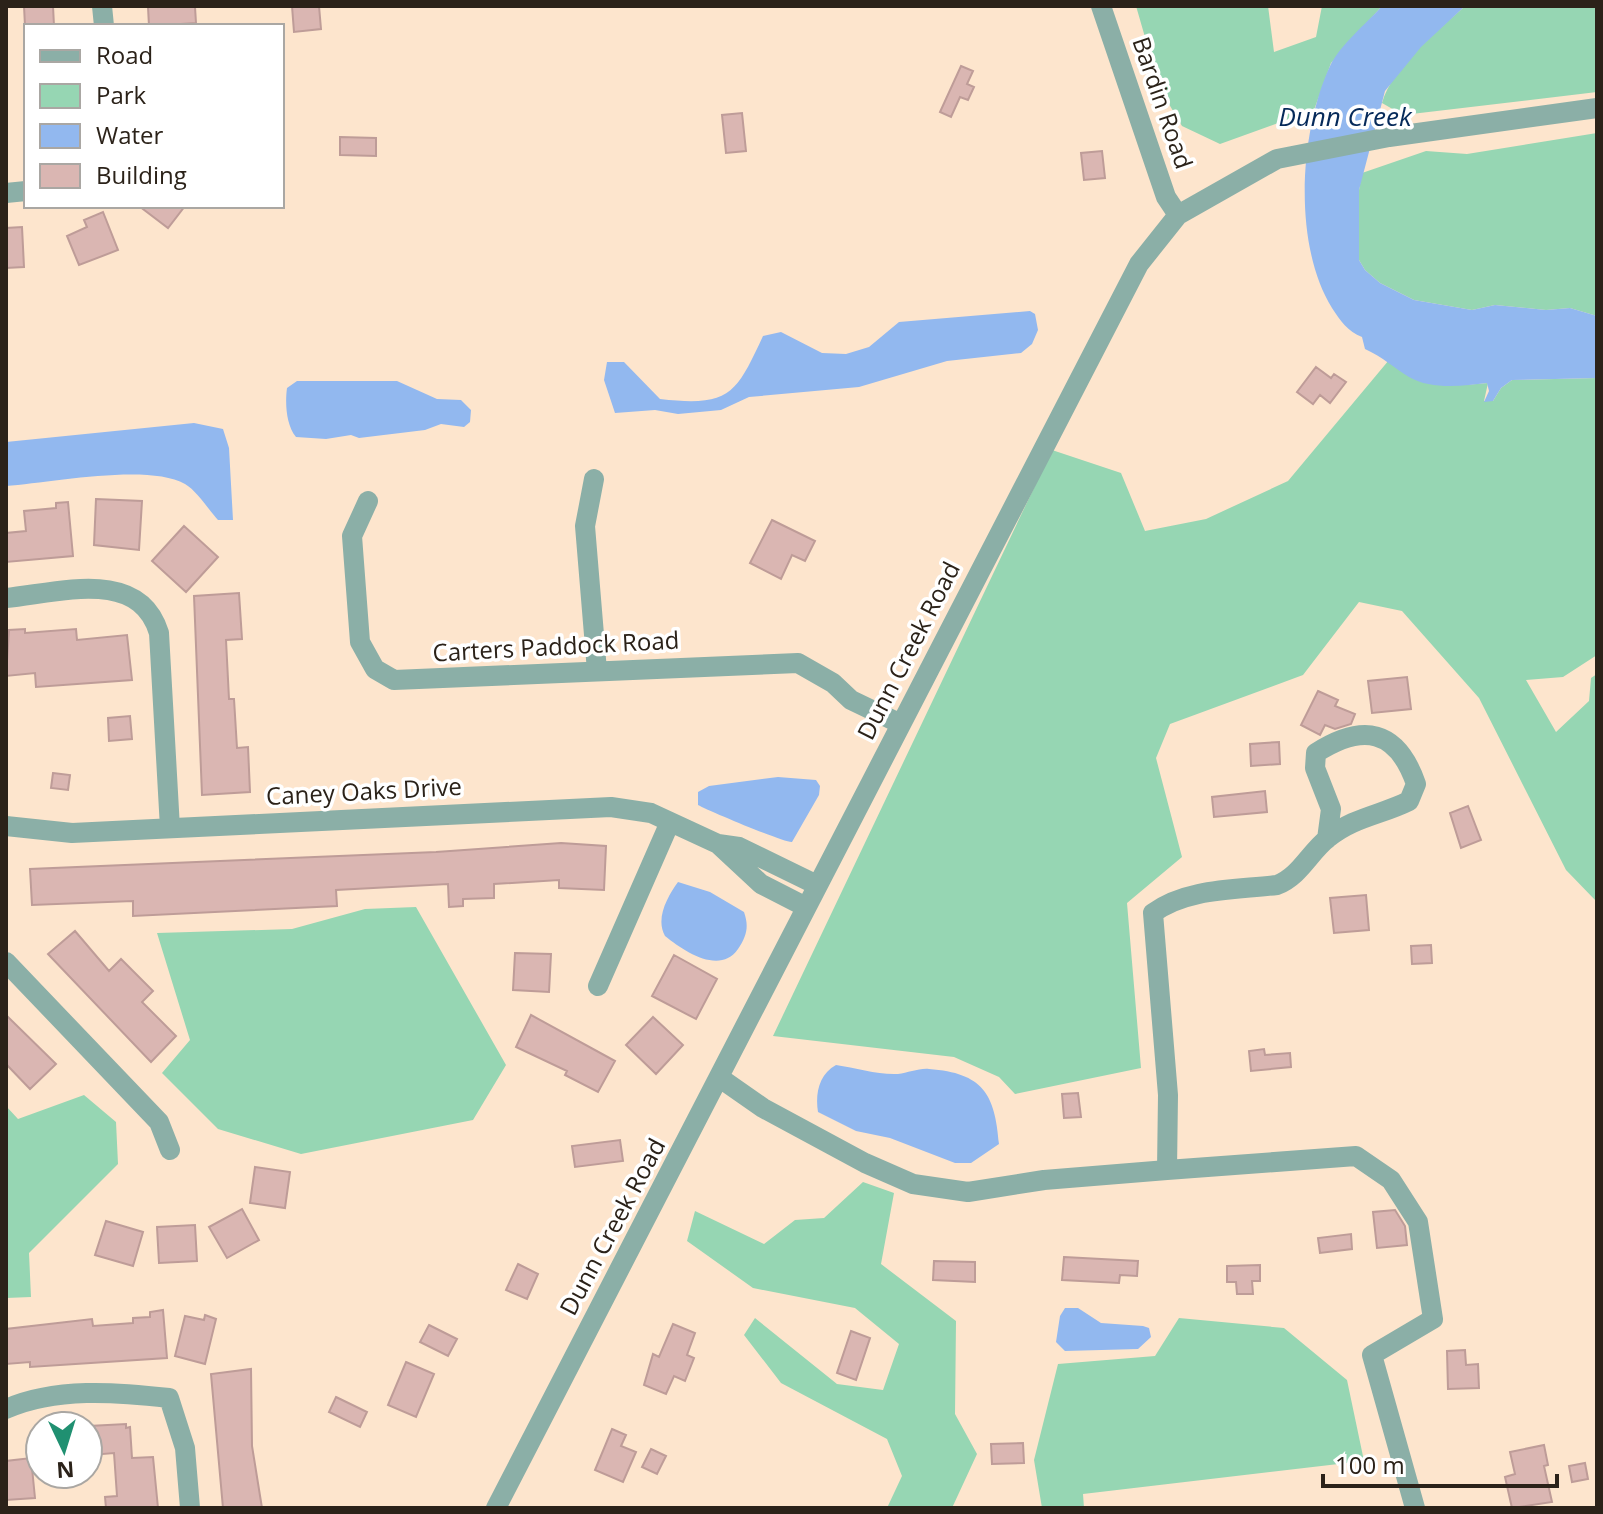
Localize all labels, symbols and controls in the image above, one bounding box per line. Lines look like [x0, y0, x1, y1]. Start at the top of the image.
legend [24, 24, 284, 208]
street label: Bardin Road [1125, 32, 1201, 173]
text: Road [96, 38, 153, 71]
text: Park [96, 78, 147, 111]
water label: Dunn Creek [1278, 98, 1413, 134]
text: Water [96, 118, 164, 151]
text: Building [96, 158, 187, 191]
street label: Dunn Creek Road [849, 556, 967, 745]
street label: Carters Paddock Road [432, 623, 680, 668]
street label: Caney Oaks Drive [265, 769, 463, 812]
street label: Dunn Creek Road [551, 1132, 672, 1320]
north arrow [24, 1410, 104, 1490]
scale bar [1323, 1438, 1557, 1488]
text: 100 m [1335, 1448, 1405, 1481]
text: N [55, 1455, 75, 1487]

